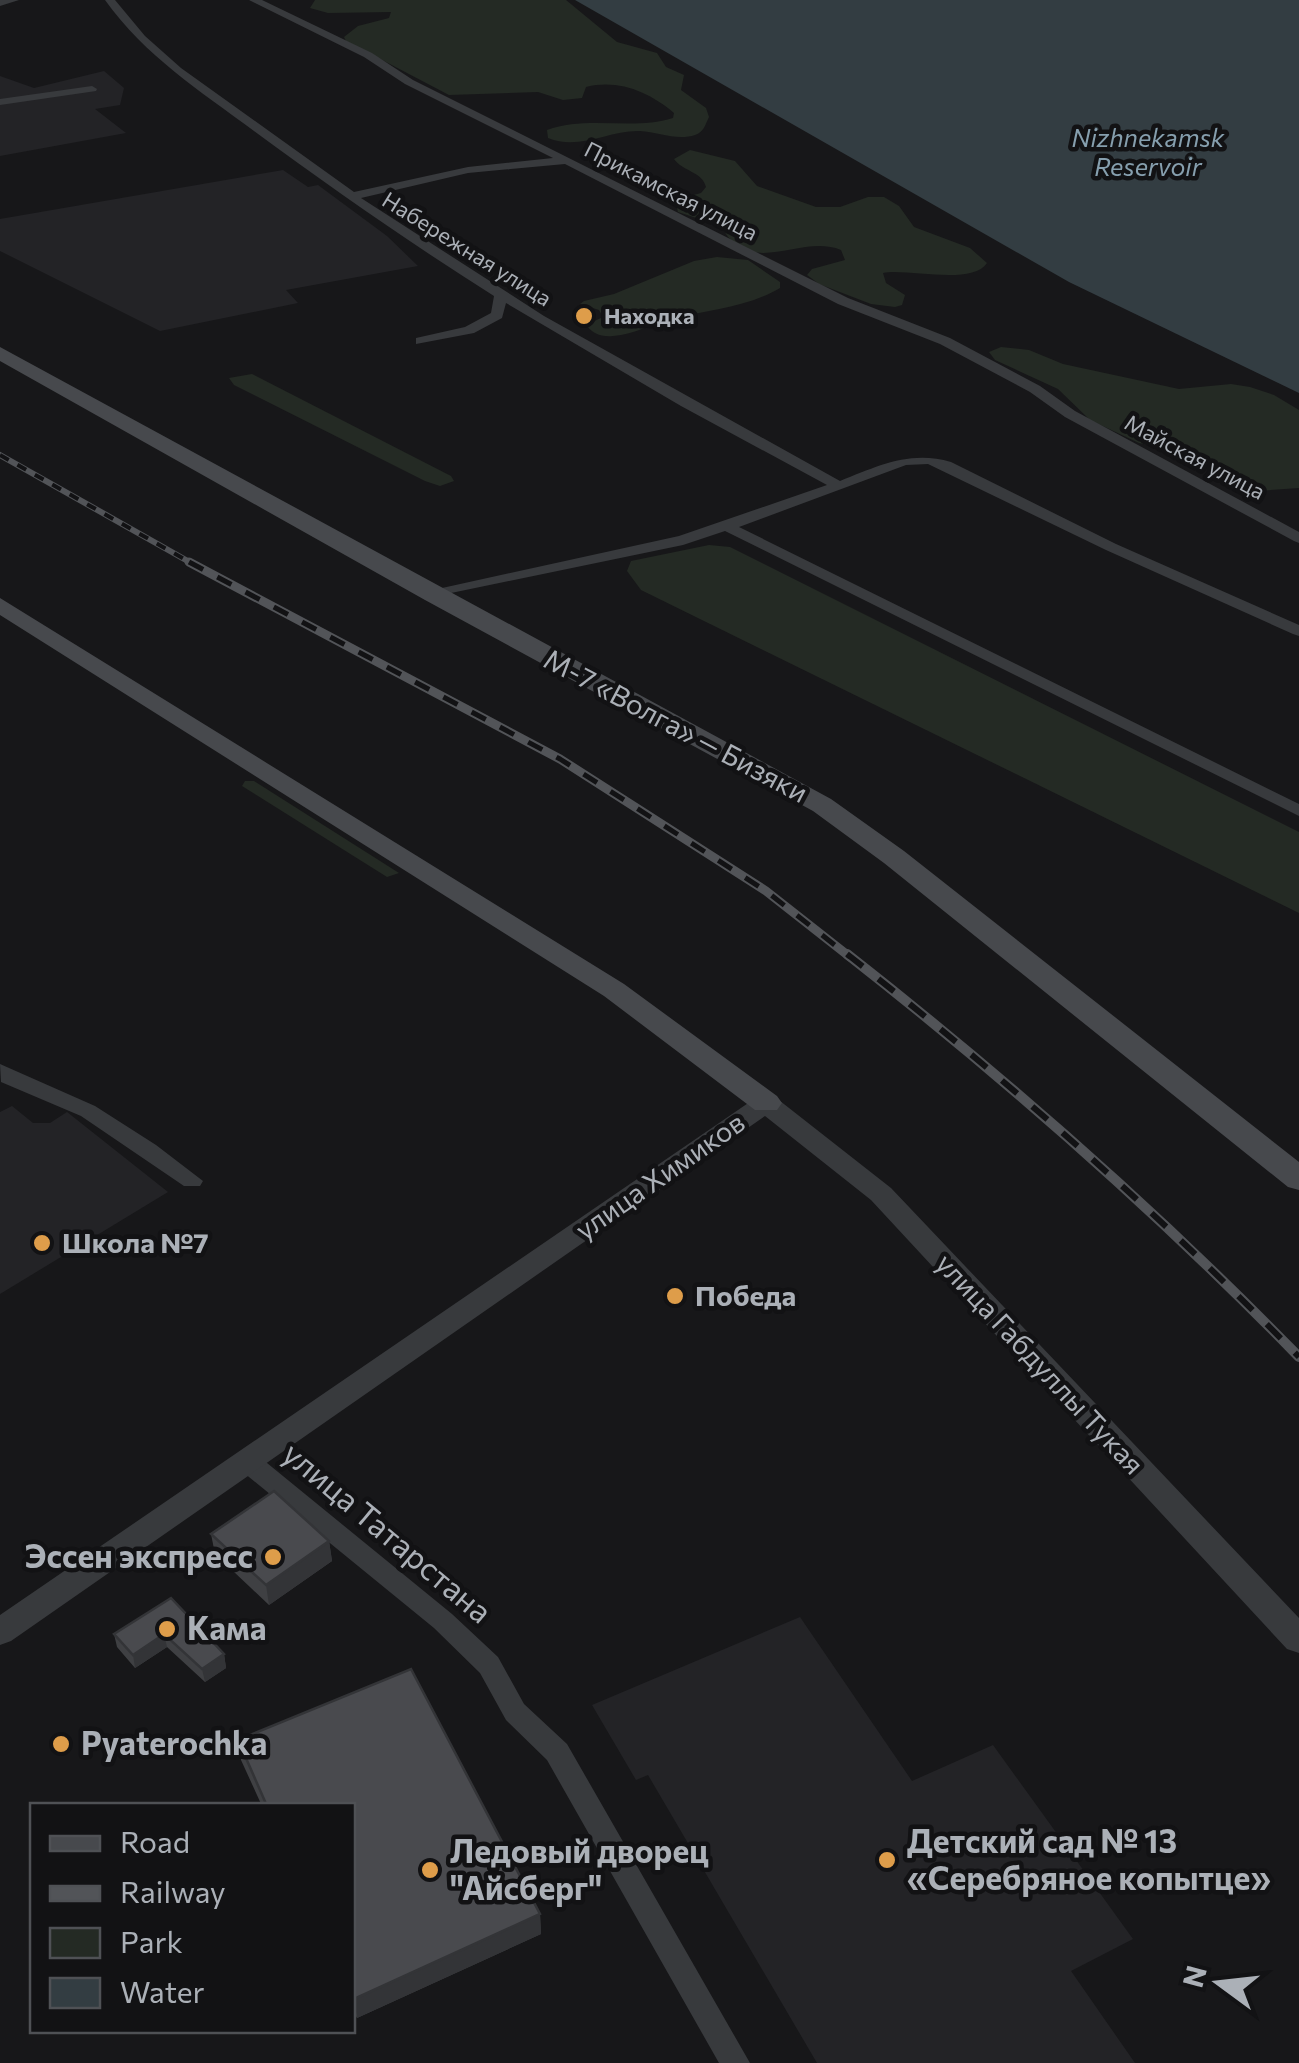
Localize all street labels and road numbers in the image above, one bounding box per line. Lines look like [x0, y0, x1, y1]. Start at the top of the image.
street label: Прикамская улица [580, 135, 762, 246]
street label: Набережная улица [378, 186, 557, 312]
street label: Майская улица [1121, 408, 1270, 505]
street label: М-7 «Волга» — Бизяки [539, 641, 814, 809]
street label: улица Химиков [568, 1104, 751, 1246]
street label: улица Габдуллы Тукая [930, 1246, 1152, 1481]
street label: улица Татарстана [276, 1432, 501, 1631]

